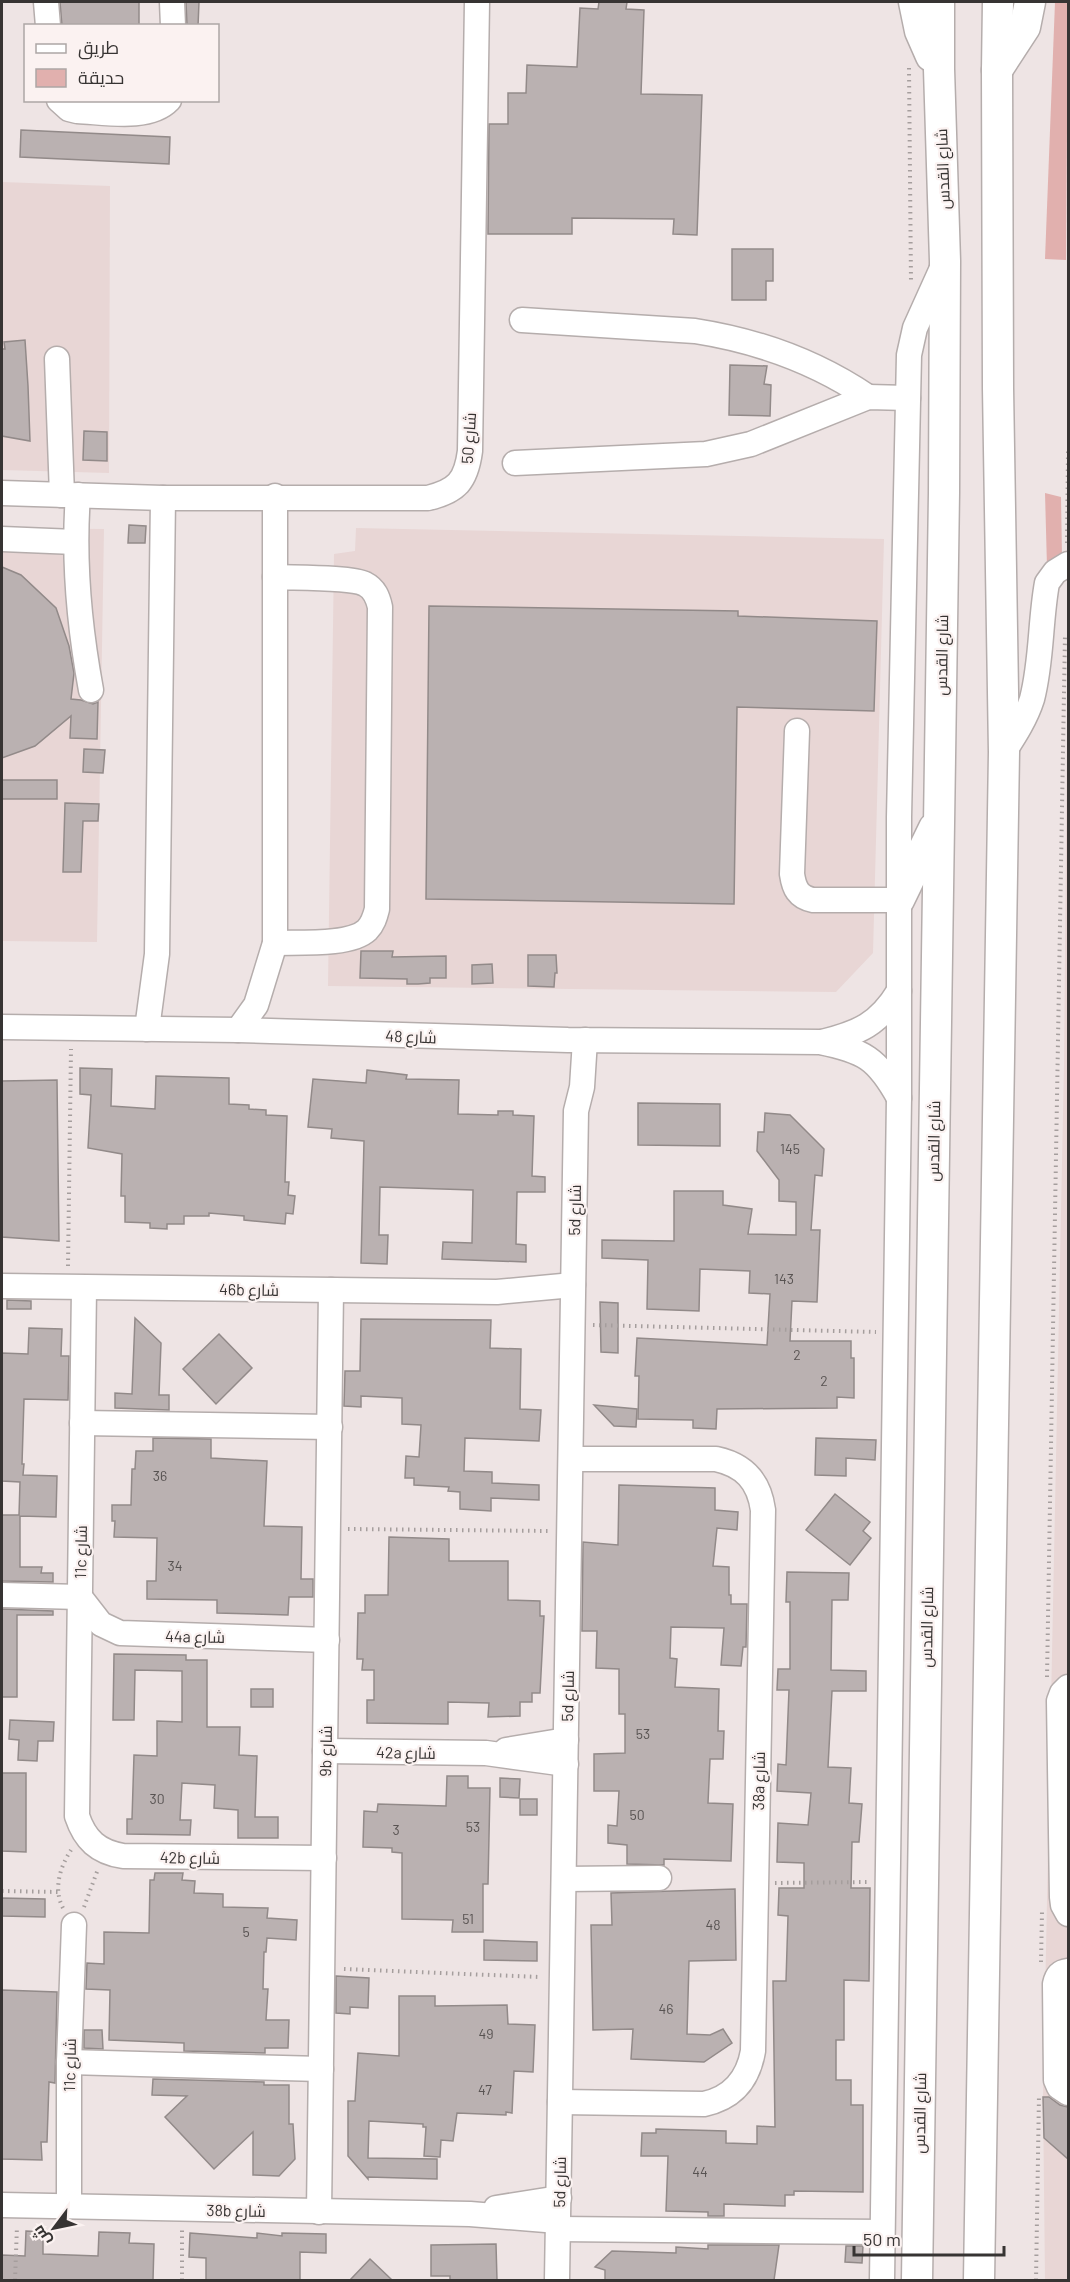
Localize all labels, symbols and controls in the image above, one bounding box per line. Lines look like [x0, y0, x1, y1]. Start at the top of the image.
legend [24, 24, 219, 102]
text: طريق [78, 36, 119, 60]
text: حديقة [78, 66, 124, 88]
street label: شارع القدس [931, 128, 956, 210]
street label: شارع 50 [457, 412, 482, 465]
street label: شارع القدس [931, 614, 954, 696]
street label: شارع 48 [385, 1026, 437, 1049]
street label: شارع القدس [923, 1100, 946, 1182]
house number: 145 [780, 1140, 800, 1157]
street label: 5d شارع [564, 1184, 587, 1236]
house number: 143 [774, 1270, 794, 1287]
street label: 46b شارع [219, 1279, 279, 1302]
house number: 2 [793, 1346, 801, 1363]
house number: 2 [820, 1372, 828, 1389]
house number: 36 [153, 1467, 167, 1484]
street label: 11c شارع [70, 1525, 93, 1579]
house number: 34 [168, 1557, 182, 1574]
street label: شارع القدس [916, 1586, 939, 1668]
street label: 44a شارع [165, 1626, 225, 1649]
street label: 5d شارع [557, 1670, 580, 1722]
street label: 9b شارع [315, 1725, 338, 1777]
house number: 53 [636, 1725, 650, 1742]
street label: 42a شارع [376, 1742, 436, 1765]
street label: 38a شارع [748, 1751, 771, 1811]
house number: 30 [149, 1790, 165, 1807]
house number: 50 [629, 1806, 645, 1823]
house number: 53 [466, 1818, 480, 1835]
house number: 3 [392, 1821, 400, 1838]
street label: 42b شارع [160, 1847, 220, 1870]
house number: 51 [462, 1910, 474, 1927]
house number: 48 [705, 1916, 721, 1933]
house number: 5 [242, 1923, 250, 1940]
house number: 46 [659, 2000, 673, 2017]
house number: 49 [478, 2025, 494, 2042]
street label: 11c شارع [59, 2038, 82, 2092]
street label: شارع القدس [909, 2072, 932, 2154]
house number: 47 [478, 2081, 492, 2098]
street label: 5d شارع [549, 2156, 572, 2208]
house number: 44 [692, 2163, 708, 2180]
north arrow [24, 2198, 84, 2258]
street label: 38b شارع [206, 2200, 266, 2223]
scale bar [854, 2219, 1004, 2257]
text: ش [27, 2222, 55, 2250]
text: 50 m [863, 2228, 901, 2250]

